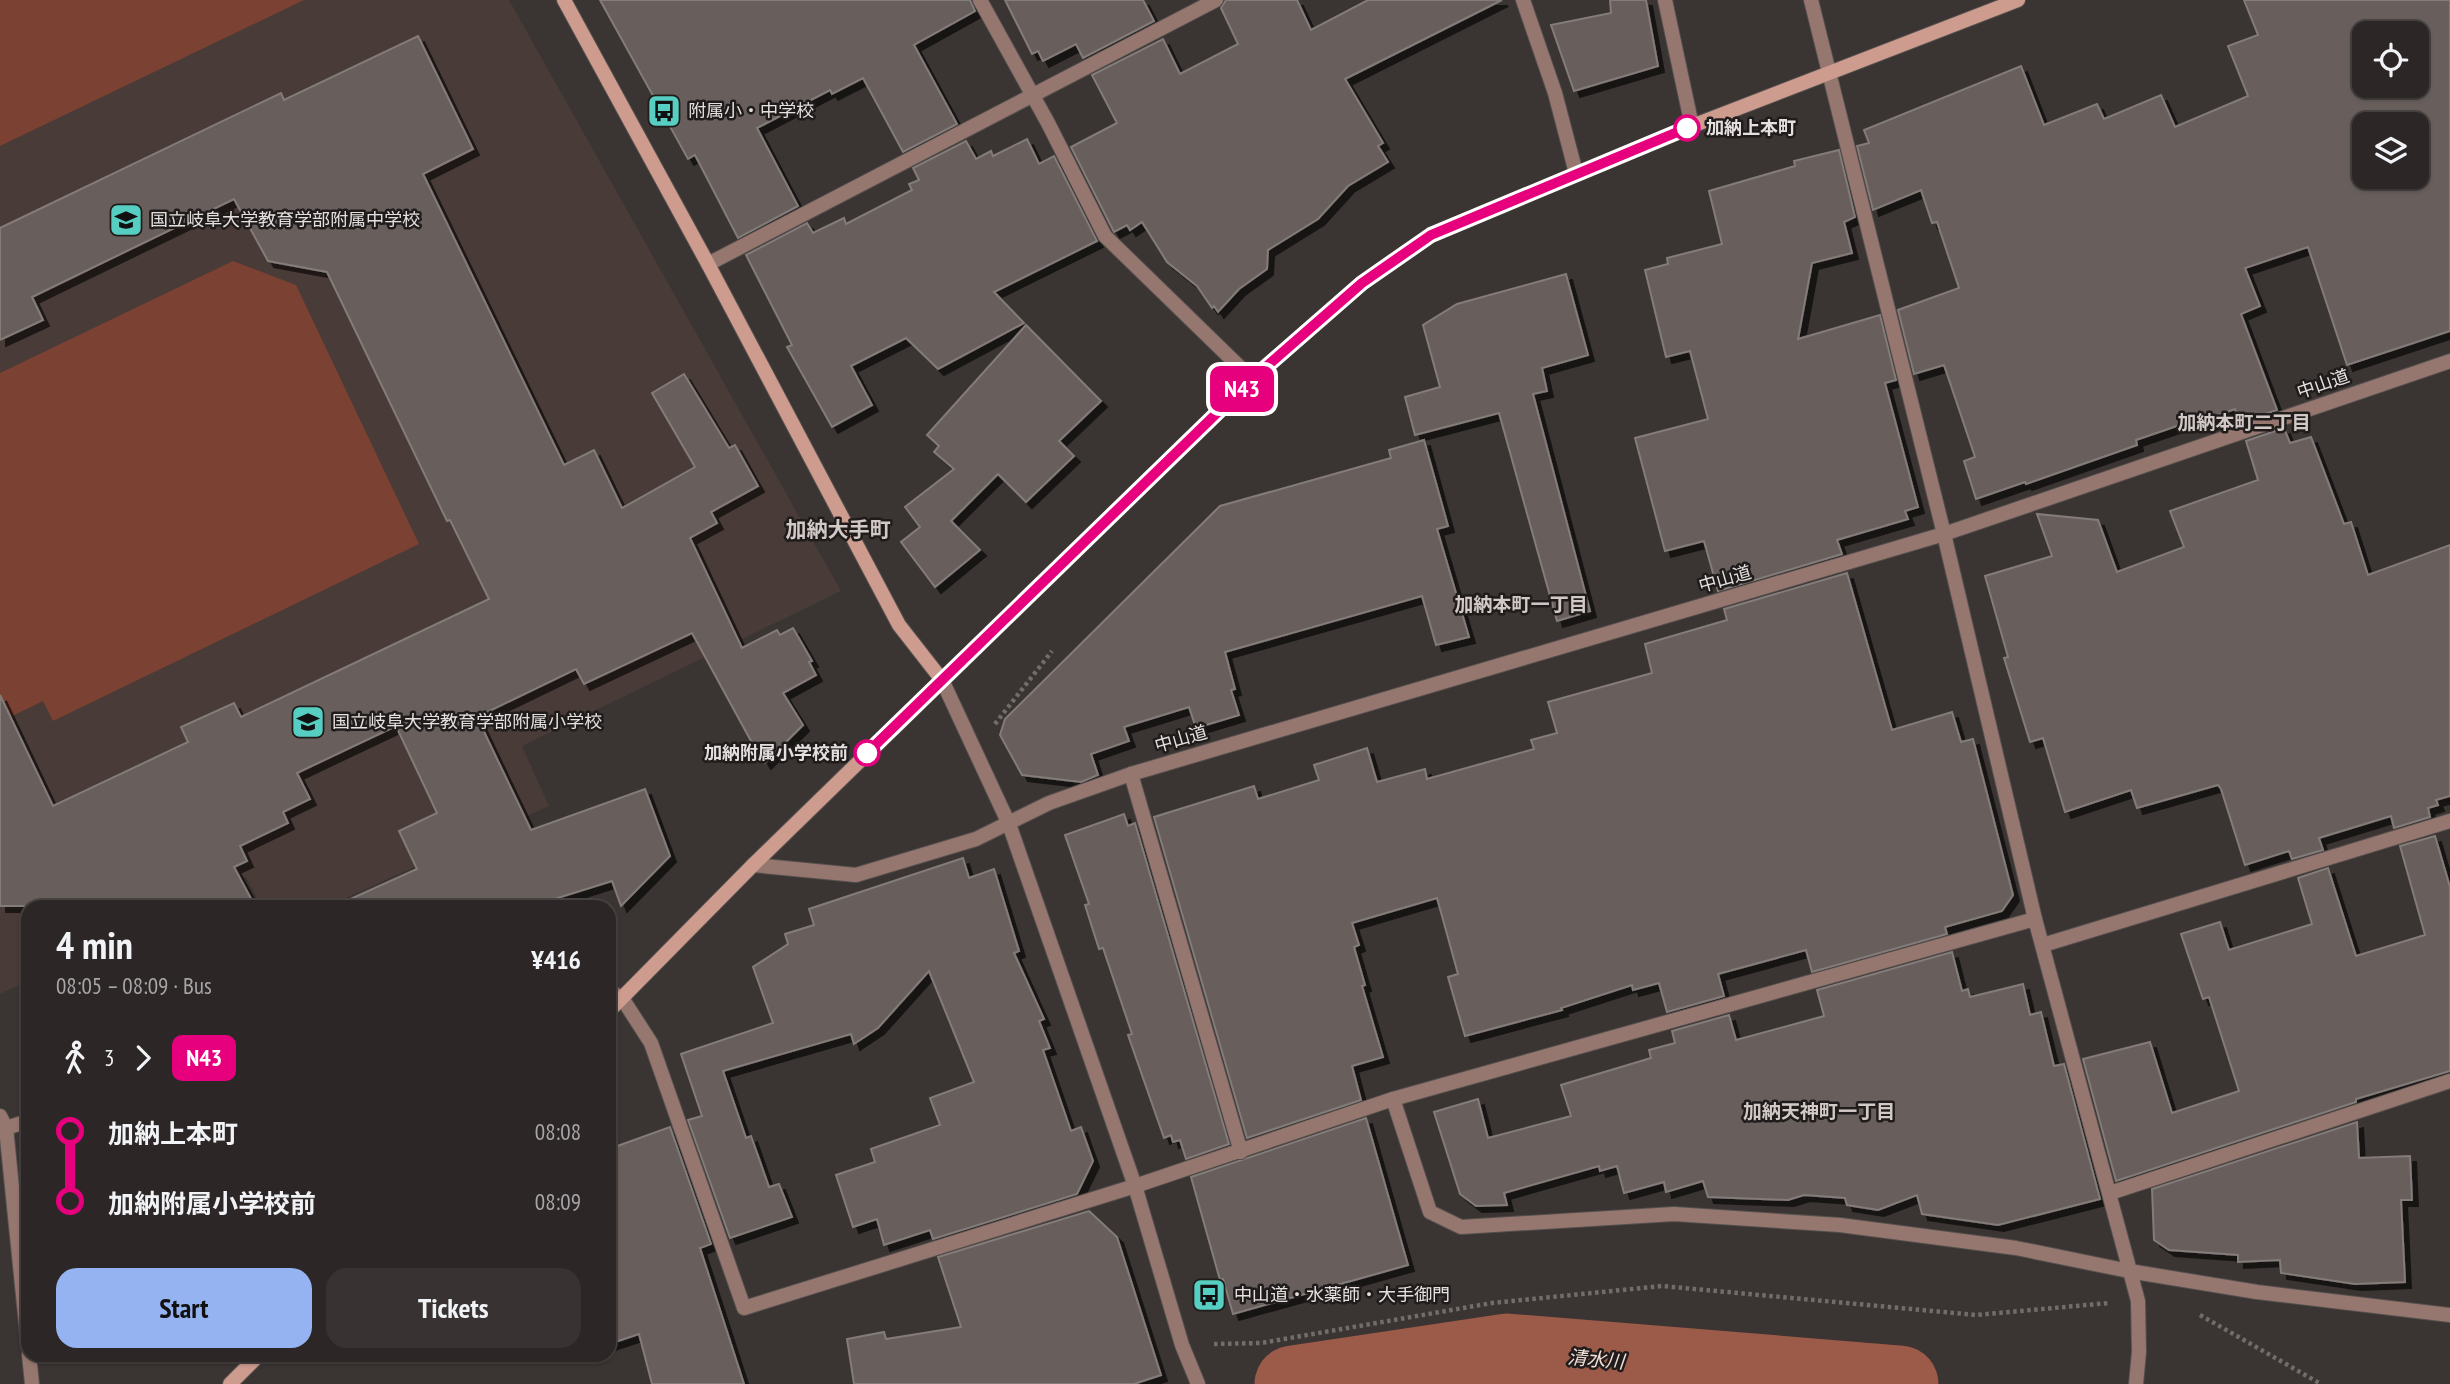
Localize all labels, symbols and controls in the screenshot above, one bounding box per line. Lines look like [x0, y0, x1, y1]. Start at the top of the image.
map controls [2352, 21, 2429, 189]
button: locate [2352, 21, 2429, 98]
bus stop icon: 附属小・中学校 [645, 92, 683, 130]
place label: 附属小・中学校 [688, 99, 814, 122]
button: layers [2352, 112, 2429, 189]
marker: 加納上本町 [1674, 115, 1700, 141]
place label: 加納上本町 [1706, 116, 1796, 139]
school or university icon: 国立岐阜大学教育学部附属中学校 [107, 201, 145, 239]
place label: 国立岐阜大学教育学部附属中学校 [150, 208, 420, 231]
street label: 中山道 [2294, 364, 2352, 403]
line badge: N43 [1202, 366, 1282, 412]
text: N43 [1224, 373, 1260, 404]
district label: 加納本町二丁目 [2177, 410, 2311, 434]
district label: 加納大手町 [786, 516, 891, 543]
street label: 中山道 [1696, 560, 1754, 597]
district label: 加納本町一丁目 [1454, 592, 1588, 616]
school or university icon: 国立岐阜大学教育学部附属小学校 [289, 703, 327, 741]
place label: 国立岐阜大学教育学部附属小学校 [332, 710, 602, 733]
street label: 中山道 [1152, 720, 1210, 757]
marker: 加納附属小学校前 [854, 740, 880, 766]
place label: 加納附属小学校前 [704, 741, 848, 764]
text: 4 min [56, 920, 133, 969]
text: ¥416 [531, 943, 581, 976]
text: 08:05 – 08:09 · Bus [56, 971, 212, 1000]
icon: walk [56, 1039, 94, 1077]
icon: forward [124, 1039, 162, 1077]
text: N43 [186, 1042, 222, 1073]
text: 3 [104, 1043, 114, 1072]
district label: 加納天神町一丁目 [1743, 1099, 1895, 1123]
text: 加納上本町 [108, 1117, 238, 1150]
text: 08:08 [535, 1117, 581, 1146]
text: 加納附属小学校前 [108, 1187, 316, 1220]
text: 08:09 [535, 1187, 581, 1216]
button: Start [56, 1268, 312, 1348]
button: Tickets [326, 1268, 581, 1348]
bus stop icon: 中山道・水薬師・大手御門 [1190, 1276, 1228, 1314]
place label: 中山道・水薬師・大手御門 [1234, 1283, 1450, 1306]
water label: 清水川 [1567, 1345, 1627, 1374]

